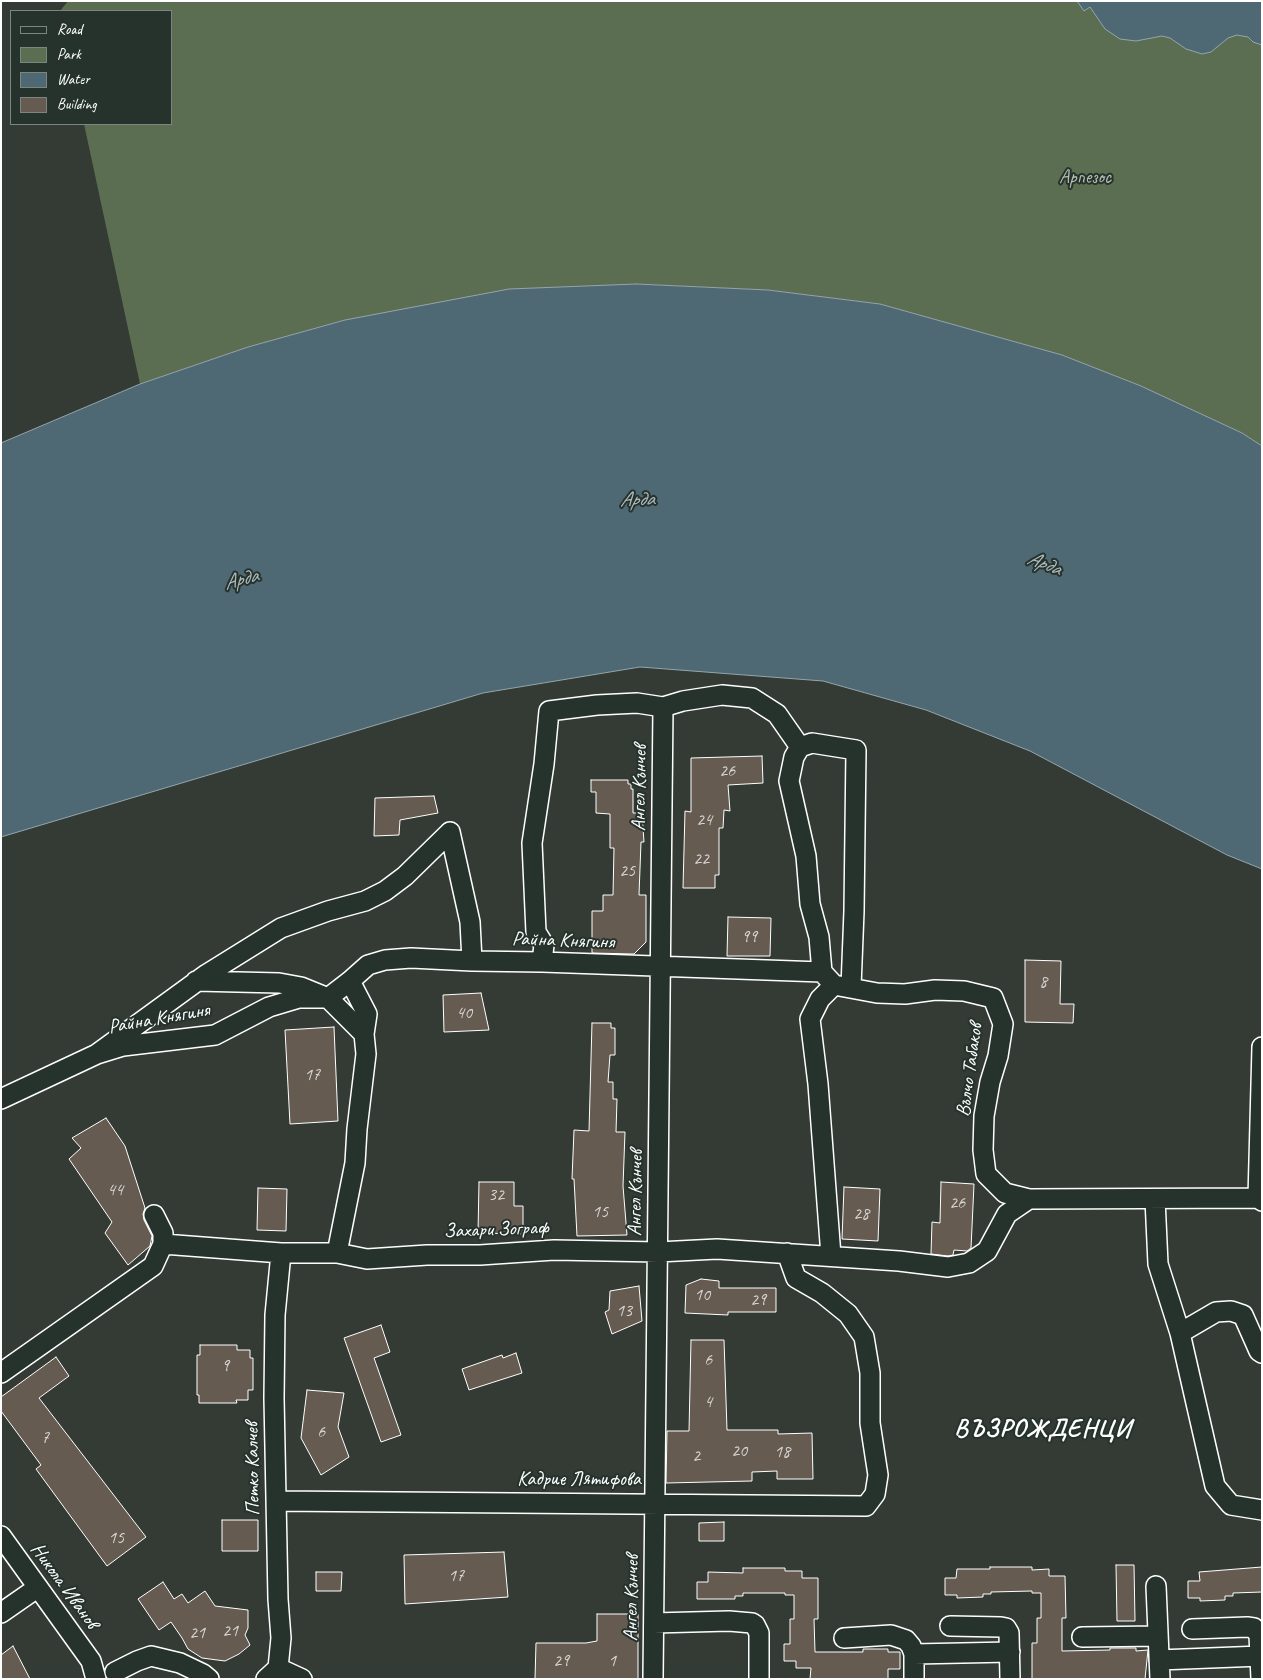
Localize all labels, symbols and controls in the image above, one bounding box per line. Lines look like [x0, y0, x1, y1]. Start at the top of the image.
legend [10, 10, 172, 125]
text: Road [57, 20, 82, 39]
text: Park [57, 45, 81, 64]
text: Water [57, 70, 90, 89]
text: Building [57, 95, 96, 114]
park label: Арпезос [1059, 166, 1111, 190]
water label: Арда [619, 487, 655, 513]
water label: Арда [1023, 546, 1065, 582]
water label: Арда [221, 563, 261, 597]
street label: Ангел Кънчев [627, 745, 653, 831]
house number: 26 [719, 760, 735, 782]
house number: 24 [696, 809, 712, 831]
house number: 22 [693, 848, 709, 870]
house number: 25 [619, 860, 635, 882]
house number: 99 [741, 926, 757, 948]
street label: Райна Княгиня [511, 927, 615, 955]
house number: 8 [1039, 971, 1047, 993]
street label: Райна Княгиня [106, 998, 212, 1040]
house number: 40 [456, 1002, 472, 1024]
street label: Вълчо Табаков [952, 1022, 988, 1118]
house number: 17 [304, 1064, 320, 1086]
street label: Ангел Кънчев [623, 1150, 649, 1236]
house number: 44 [107, 1179, 123, 1201]
house number: 32 [488, 1184, 504, 1206]
house number: 26 [949, 1192, 965, 1214]
house number: 15 [592, 1201, 608, 1223]
house number: 28 [853, 1203, 869, 1225]
street label: Захари Зограф [443, 1216, 549, 1244]
house number: 10 [694, 1284, 710, 1306]
house number: 29 [750, 1289, 766, 1311]
house number: 13 [616, 1300, 632, 1322]
house number: 6 [704, 1349, 712, 1371]
house number: 9 [221, 1355, 229, 1377]
house number: 4 [704, 1391, 712, 1413]
district label: ВЪЗРОЖДЕНЦИ [948, 1414, 1138, 1444]
house number: 6 [317, 1421, 325, 1443]
street label: Петко Калчев [240, 1422, 266, 1516]
house number: 7 [41, 1427, 49, 1449]
house number: 20 [731, 1440, 747, 1462]
house number: 18 [774, 1441, 790, 1463]
house number: 2 [692, 1445, 700, 1467]
street label: Кадрие Лятифова [517, 1468, 641, 1492]
house number: 15 [108, 1527, 124, 1549]
street label: Никола Иванов [25, 1538, 103, 1634]
street label: Ангел Кънчев [619, 1555, 645, 1641]
house number: 17 [448, 1565, 464, 1587]
house number: 21 [222, 1620, 238, 1642]
house number: 21 [189, 1622, 205, 1644]
house number: 29 [553, 1650, 569, 1672]
house number: 1 [608, 1650, 616, 1672]

